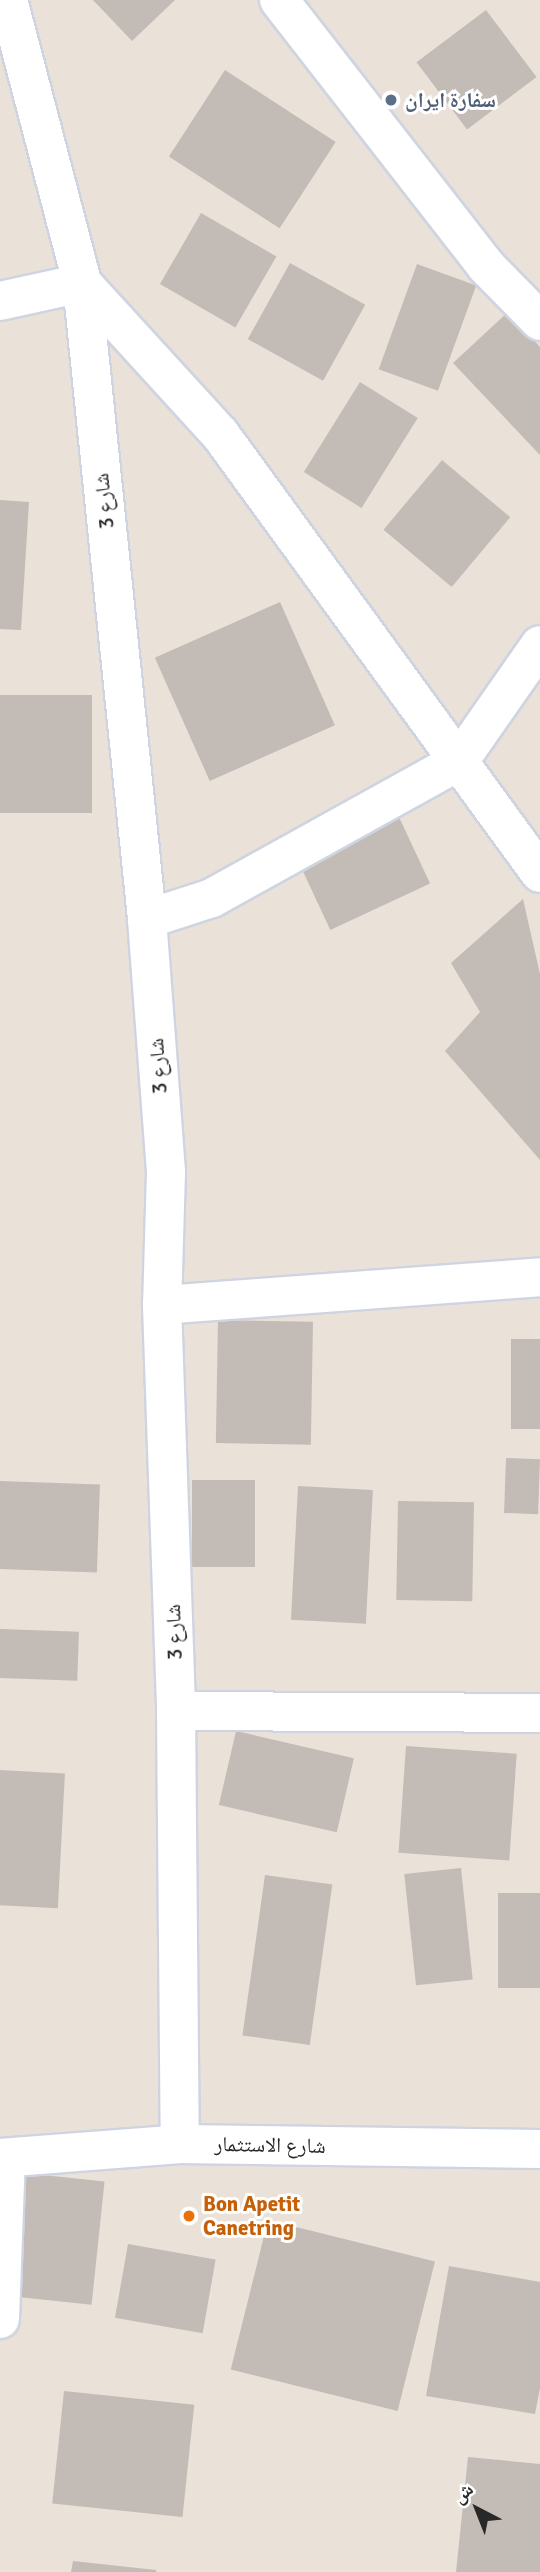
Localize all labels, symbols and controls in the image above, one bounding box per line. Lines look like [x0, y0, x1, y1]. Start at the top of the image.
place label: سفارة ايران [405, 87, 496, 113]
marker: سفارة ايران [383, 92, 399, 108]
street label: شارع 3 [89, 472, 119, 530]
street label: شارع 3 [143, 1037, 173, 1095]
street label: شارع 3 [160, 1604, 188, 1660]
street label: شارع الاستثمار [214, 2131, 326, 2159]
place label: Bon Apetit Canetring [203, 2191, 300, 2241]
marker: Bon Apetit Canetring [181, 2208, 197, 2224]
north arrow [442, 2474, 512, 2544]
text: ش [447, 2478, 478, 2509]

